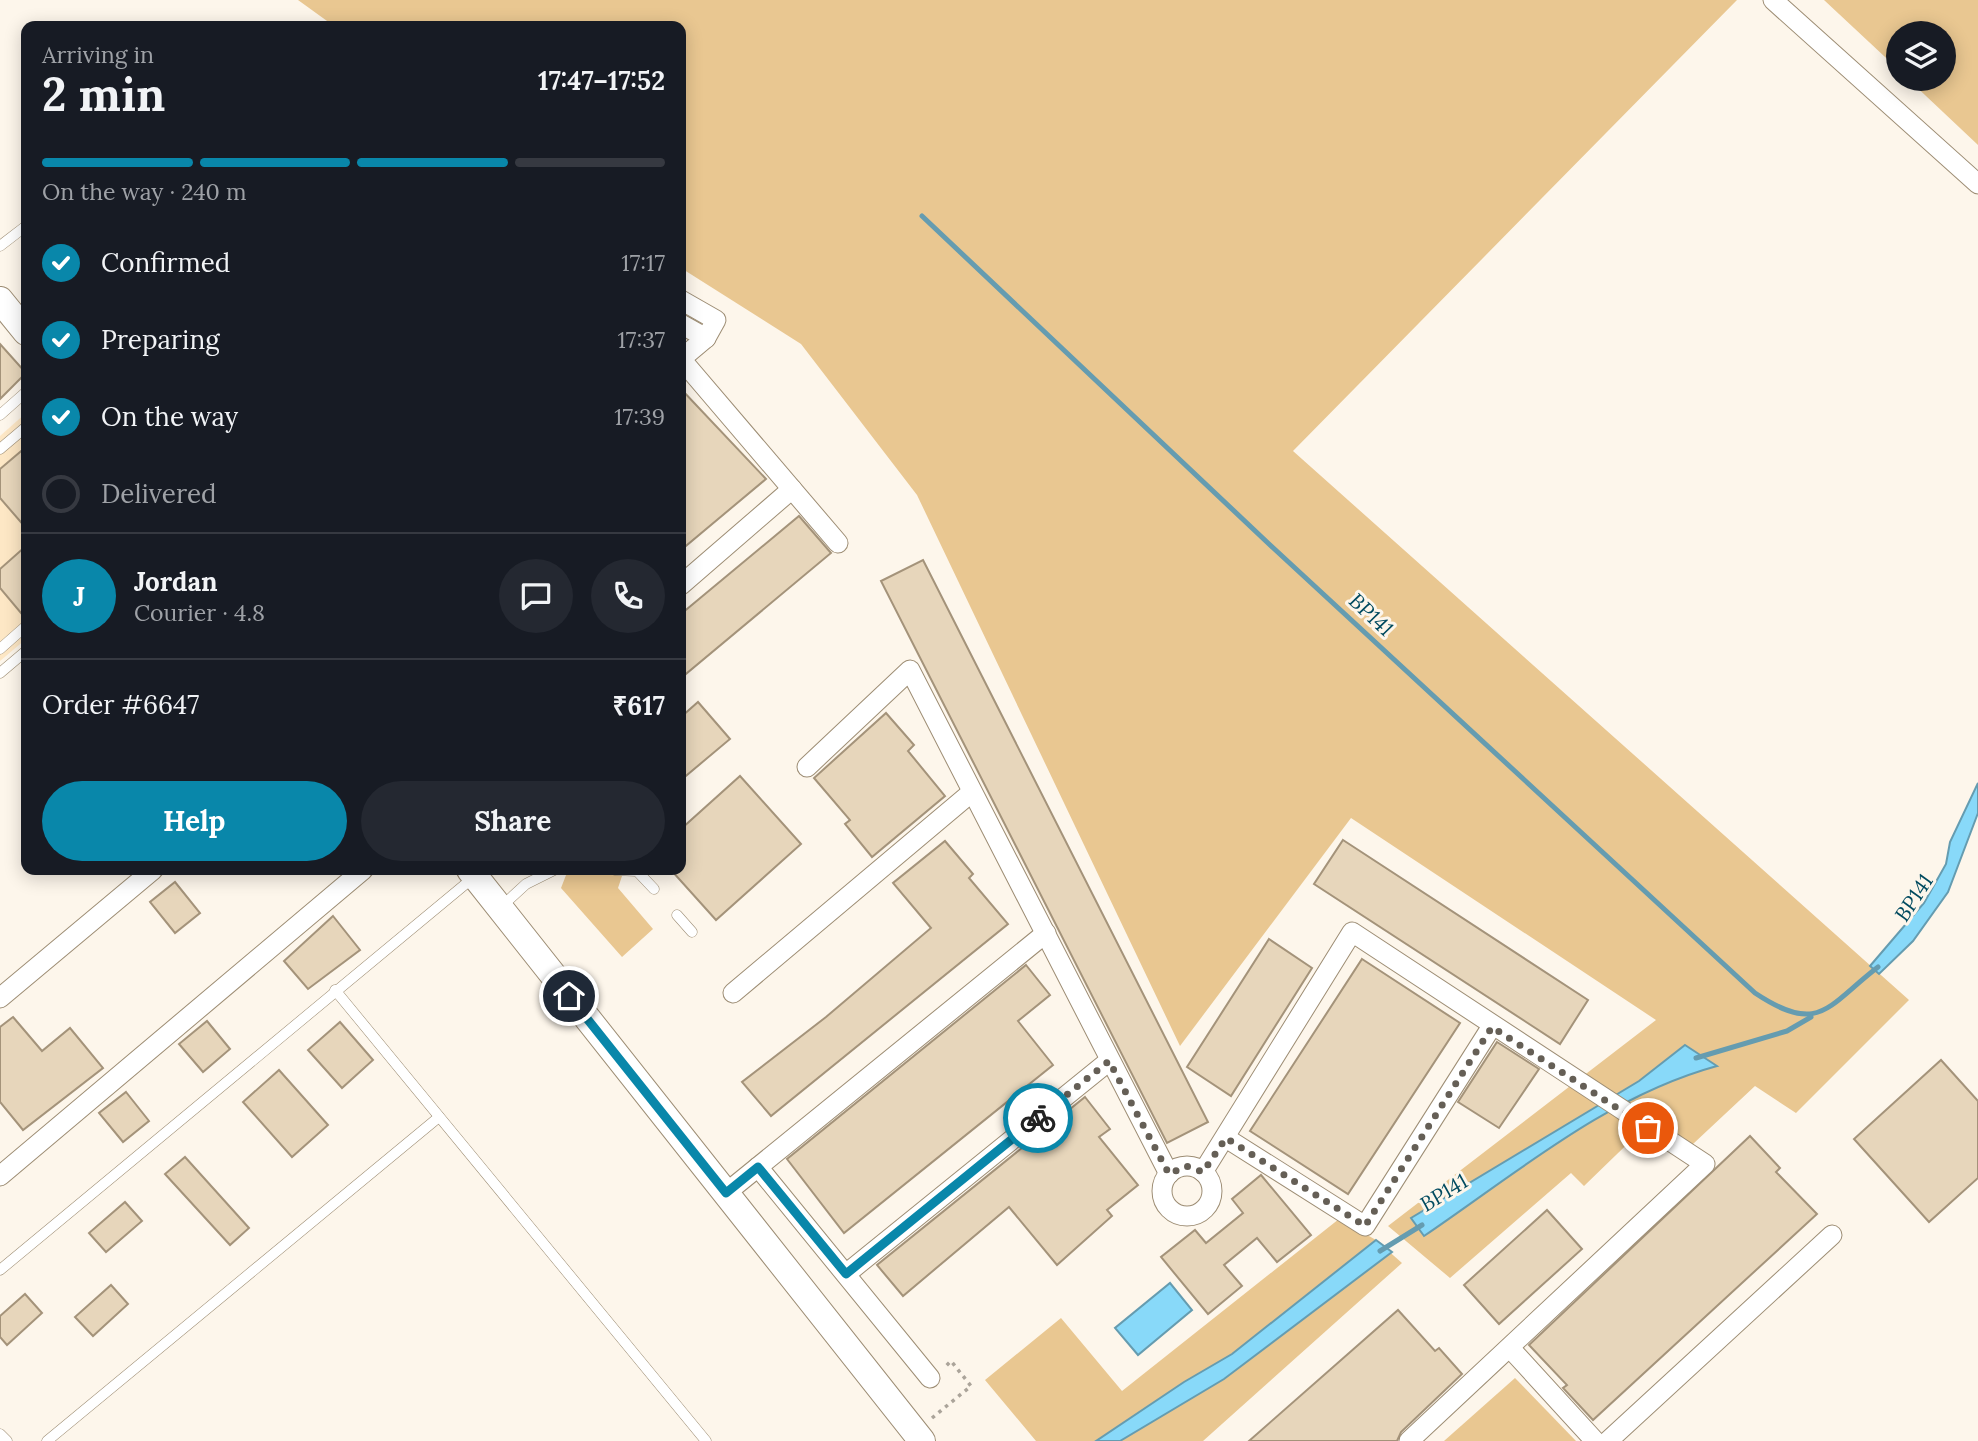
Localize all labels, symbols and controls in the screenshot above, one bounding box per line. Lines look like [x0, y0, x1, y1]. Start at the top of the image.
map controls [1886, 21, 1956, 91]
button: layers [1886, 21, 1956, 91]
text: Arriving in [42, 40, 154, 69]
text: 17:47–17:52 [538, 64, 665, 97]
text: 2 min [42, 65, 165, 124]
text: On the way · 240 m [42, 177, 247, 206]
icon: check [42, 244, 80, 282]
text: Confirmed [101, 246, 230, 279]
text: 17:17 [621, 248, 665, 277]
icon: check [42, 321, 80, 359]
text: Preparing [101, 323, 220, 356]
text: 17:37 [617, 325, 665, 354]
icon: check [42, 398, 80, 436]
text: On the way [101, 400, 238, 433]
text: 17:39 [614, 402, 665, 431]
text: Delivered [101, 477, 217, 510]
button: chat [499, 559, 573, 633]
button: phone [591, 559, 665, 633]
text: Jordan [134, 565, 218, 598]
text: J [73, 580, 85, 613]
water label: BP141 [1343, 587, 1399, 642]
text: Courier · 4.8 [134, 598, 265, 627]
text: Order #6647 [42, 688, 199, 721]
text: ₹617 [612, 689, 665, 722]
button: Help [42, 781, 347, 861]
button: Share [361, 781, 665, 861]
water label: BP141 [1888, 869, 1939, 927]
pin [539, 966, 599, 1026]
icon: home [550, 977, 588, 1015]
courier [1003, 1083, 1073, 1153]
pin [1618, 1098, 1678, 1158]
icon: bike [1019, 1099, 1057, 1137]
icon: bag [1629, 1109, 1667, 1147]
water label: BP141 [1415, 1168, 1473, 1218]

